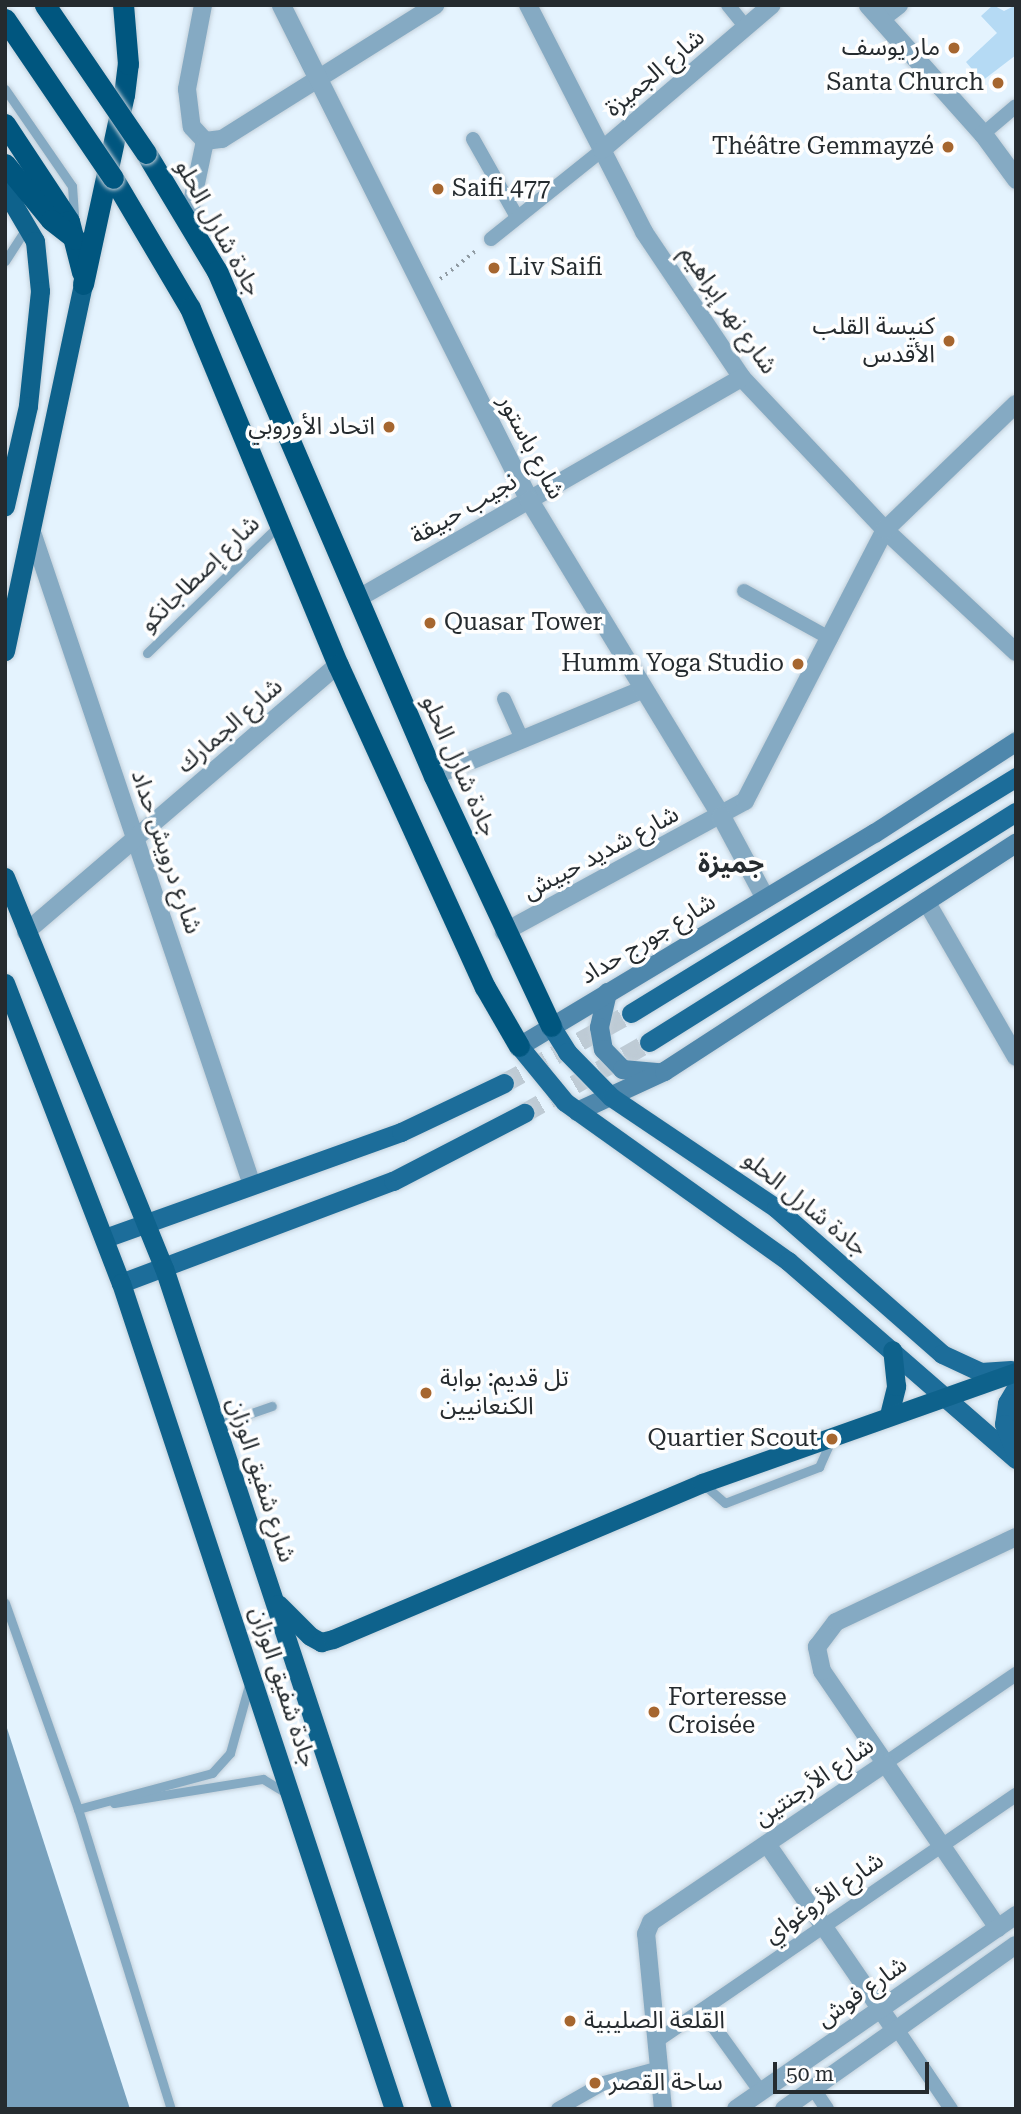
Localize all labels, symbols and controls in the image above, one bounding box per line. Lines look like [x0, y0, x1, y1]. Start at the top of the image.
street label: شارع الجميزة [599, 23, 711, 123]
place label: مار يوسف [842, 34, 940, 62]
marker: مار يوسف [946, 40, 962, 56]
place label: Santa Church [827, 69, 984, 97]
marker: Santa Church [990, 75, 1006, 91]
place label: Théâtre Gemmayzé [712, 133, 934, 161]
marker: Théâtre Gemmayzé [940, 139, 956, 155]
street label: جادة شارل الحلو [169, 155, 267, 301]
place label: Saifi 477 [452, 175, 550, 203]
marker: Saifi 477 [430, 181, 446, 197]
street label: شارع نهر إبراهيم [673, 240, 783, 380]
place label: Liv Saifi [508, 254, 602, 282]
marker: Liv Saifi [486, 260, 502, 276]
place label: كنيسة القلب الأقدس [813, 313, 935, 369]
marker: كنيسة القلب الأقدس [941, 333, 957, 349]
street label: شارع باستور [491, 390, 571, 504]
place label: اتحاد الأوروبي [248, 413, 375, 441]
marker: اتحاد الأوروبي [381, 419, 397, 435]
street label: نجيب حبيقة [406, 467, 522, 551]
street label: شارع إصطاجانكو [134, 510, 266, 638]
place label: Quasar Tower [444, 609, 602, 637]
marker: Quasar Tower [422, 615, 438, 631]
place label: Humm Yoga Studio [561, 650, 784, 678]
marker: Humm Yoga Studio [790, 656, 806, 672]
street label: شارع الجمارك [171, 672, 289, 780]
street label: جادة شارل الحلو [415, 691, 503, 841]
street label: شارع درويش حداد [124, 766, 208, 938]
street label: شارع شديد حبيش [518, 800, 684, 906]
district label: جميزة [698, 848, 764, 880]
street label: شارع جورج حداد [575, 887, 721, 991]
street label: جادة شارل الحلو [737, 1145, 873, 1263]
place label: تل قديم: بوابة الكنعانيين [440, 1365, 569, 1421]
marker: تل قديم: بوابة الكنعانيين [418, 1385, 434, 1401]
street label: شارع شفيق الوزان [221, 1394, 301, 1566]
place label: Quartier Scout [648, 1425, 818, 1453]
marker: Quartier Scout [824, 1431, 840, 1447]
street label: جادة شفيق الوزان [243, 1603, 323, 1771]
place label: Forteresse Croisée [668, 1684, 787, 1740]
marker: Forteresse Croisée [646, 1704, 662, 1720]
street label: شارع الأرجنتين [749, 1731, 879, 1833]
street label: شارع الأروغواي [759, 1846, 889, 1950]
street label: شارع فوش [811, 1950, 913, 2034]
place label: القلعة الصليبية [584, 2007, 725, 2035]
marker: القلعة الصليبية [562, 2013, 578, 2029]
scale bar [776, 2048, 932, 2092]
text: 50 m [786, 2062, 834, 2086]
place label: ساحة القصر [609, 2069, 723, 2097]
marker: ساحة القصر [587, 2075, 603, 2091]

